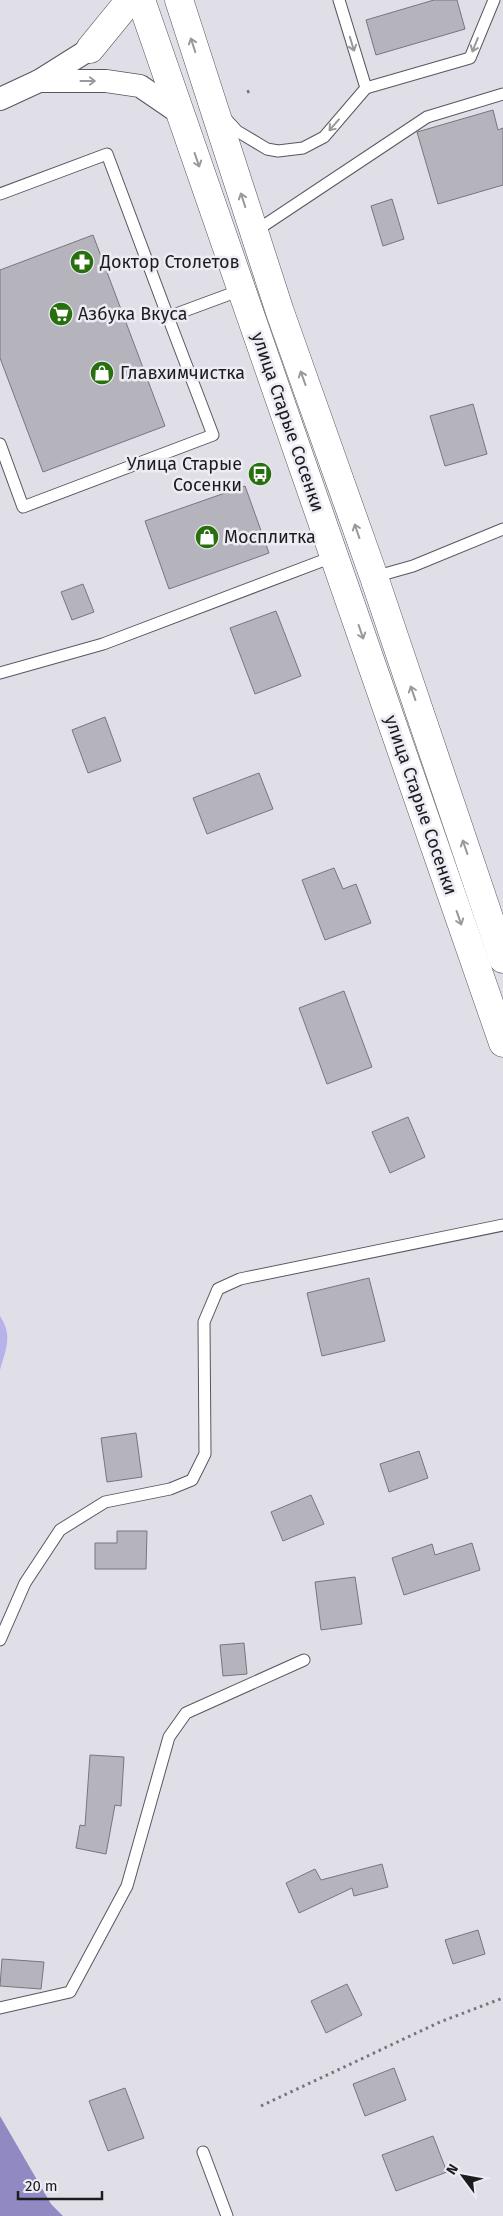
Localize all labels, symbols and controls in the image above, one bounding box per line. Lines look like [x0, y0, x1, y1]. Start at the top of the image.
one-way arrow [348, 36, 358, 52]
one-way arrow [188, 37, 198, 53]
one-way arrow [470, 37, 480, 52]
one-way arrow [80, 76, 96, 86]
one-way arrow [329, 118, 340, 131]
one-way arrow [192, 152, 202, 168]
one-way arrow [238, 192, 248, 208]
pharmacy icon: Доктор Столетов [69, 249, 95, 275]
place label: Доктор Столетов [99, 251, 240, 273]
supermarket icon: Азбука Вкуса [48, 301, 74, 327]
place label: Азбука Вкуса [78, 303, 187, 325]
street label: улица Старые Сосенки [247, 329, 329, 515]
shop icon: Главхимчистка [89, 360, 115, 386]
place label: Главхимчистка [120, 362, 245, 384]
one-way arrow [298, 371, 307, 386]
place label: Улица Старые Сосенки [127, 453, 242, 496]
bus stop icon: Улица Старые Сосенки [247, 461, 273, 487]
shop icon: Мосплитка [194, 524, 220, 550]
one-way arrow [352, 524, 361, 539]
place label: Мосплитка [224, 526, 316, 548]
one-way arrow [356, 623, 366, 639]
one-way arrow [408, 685, 417, 701]
street label: улица Старые Сосенки [380, 712, 462, 898]
one-way arrow [460, 839, 469, 855]
one-way arrow [455, 909, 465, 925]
north arrow [438, 2151, 488, 2201]
text: N [443, 2161, 462, 2178]
scale bar [18, 2168, 101, 2200]
text: 20 m [25, 2177, 58, 2195]

